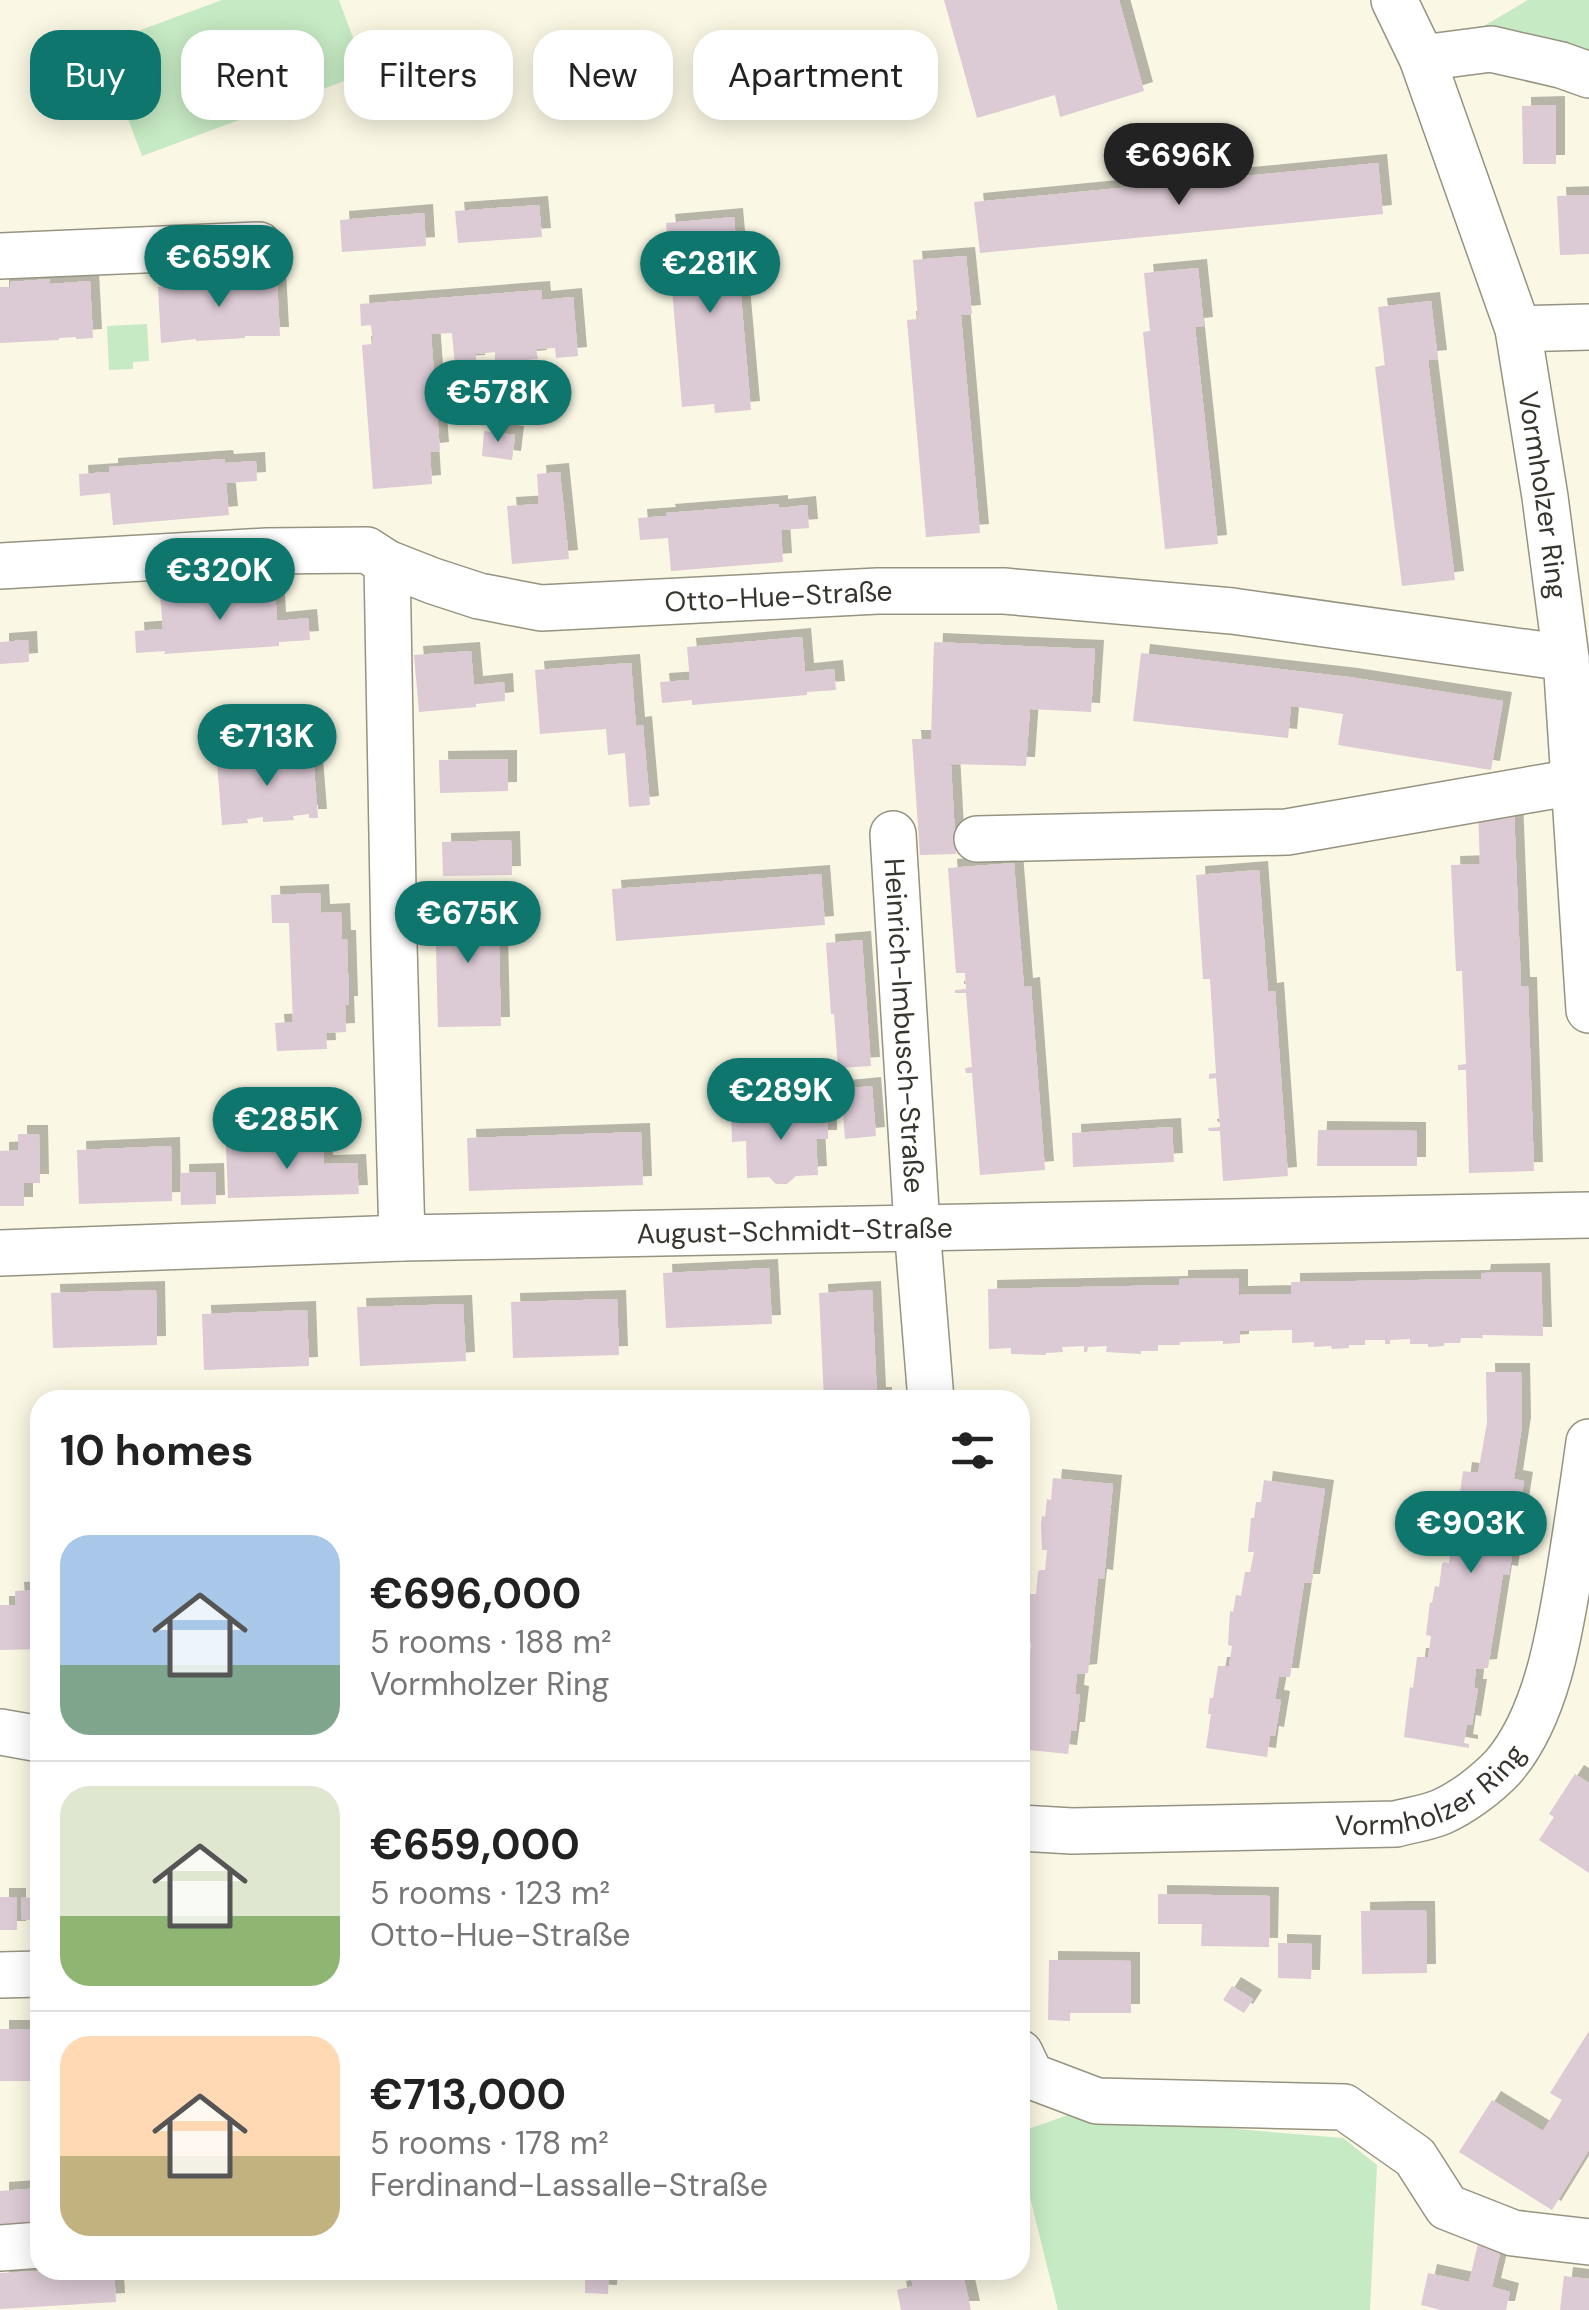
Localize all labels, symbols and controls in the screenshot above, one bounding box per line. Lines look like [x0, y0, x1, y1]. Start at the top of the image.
chip: Buy [30, 30, 161, 120]
chip: Rent [181, 30, 324, 120]
chip: Filters [344, 30, 513, 120]
chip: New [533, 30, 673, 120]
chip: Apartment [693, 30, 938, 120]
pin: €696K [1109, 123, 1249, 208]
text: €696K [1126, 134, 1232, 176]
pin: €659K [149, 225, 289, 310]
pin: €281K [640, 231, 780, 316]
text: €659K [166, 236, 272, 278]
text: €281K [662, 242, 758, 284]
pin: €578K [428, 360, 568, 445]
text: €578K [446, 371, 550, 413]
street label: Vormholzer Ring [1509, 389, 1576, 601]
pin: €320K [150, 538, 290, 623]
text: €320K [167, 549, 273, 591]
street label: Otto-Hue-Straße [664, 573, 892, 621]
pin: €713K [197, 704, 337, 789]
text: €713K [220, 715, 314, 757]
street label: Heinrich-Imbusch-Straße [876, 857, 933, 1194]
pin: €675K [398, 881, 538, 966]
text: €675K [417, 892, 519, 934]
pin: €289K [711, 1058, 851, 1143]
text: €289K [729, 1069, 833, 1111]
pin: €285K [217, 1087, 357, 1172]
text: €285K [235, 1098, 339, 1140]
street label: August-Schmidt-Straße [636, 1209, 953, 1252]
text: 10 homes [60, 1423, 253, 1478]
icon: filters [945, 1423, 1000, 1478]
pin: €903K [1401, 1491, 1541, 1576]
text: €903K [1417, 1502, 1525, 1544]
text: €696,000 [370, 1566, 581, 1621]
icon: home [140, 1575, 260, 1695]
text: 5 rooms · 188 m² [370, 1621, 612, 1663]
text: Vormholzer Ring [370, 1663, 609, 1705]
street label: Vormholzer Ring [1335, 1737, 1534, 1844]
text: €659,000 [370, 1817, 580, 1872]
icon: home [140, 1826, 260, 1946]
text: 5 rooms · 123 m² [370, 1872, 610, 1914]
text: Otto-Hue-Straße [370, 1914, 631, 1956]
text: €713,000 [370, 2067, 566, 2122]
icon: home [140, 2076, 260, 2196]
text: 5 rooms · 178 m² [370, 2122, 609, 2164]
text: Ferdinand-Lassalle-Straße [370, 2164, 768, 2206]

